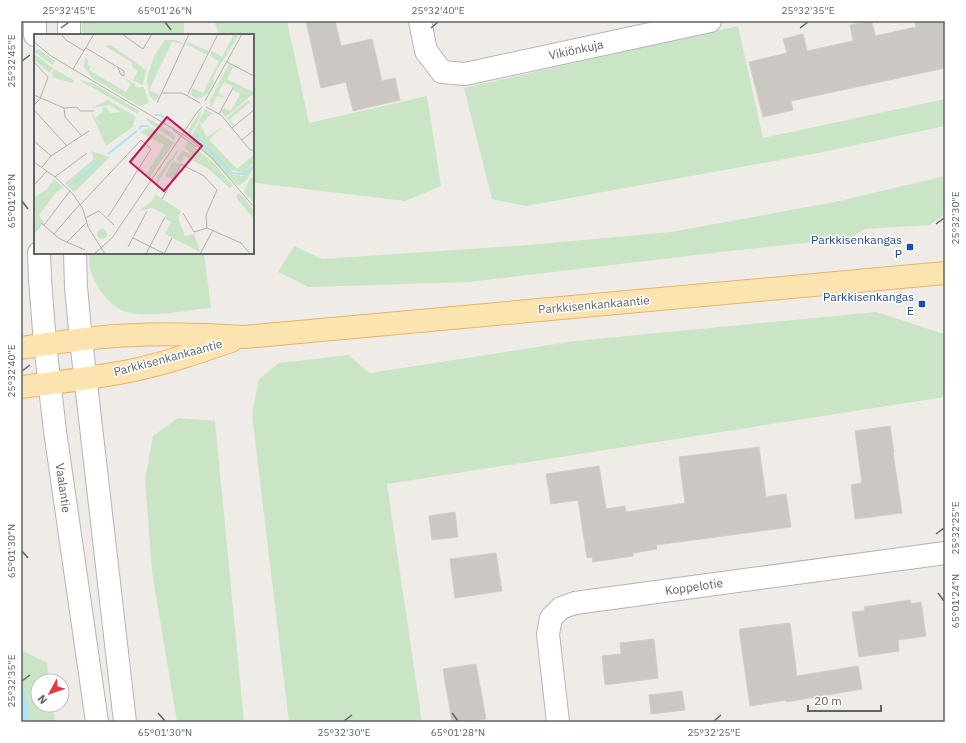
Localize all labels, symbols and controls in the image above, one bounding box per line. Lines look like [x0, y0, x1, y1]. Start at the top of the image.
text: 25°32'45"E [42, 4, 96, 17]
text: 65°01'26"N [138, 4, 192, 17]
text: 25°32'40"E [411, 4, 465, 17]
text: 25°32'35"E [781, 4, 835, 17]
text: 25°32'45"E [5, 34, 18, 88]
inset map [34, 34, 254, 254]
street label: Vikiönkuja [547, 36, 605, 63]
text: 65°01'28"N [5, 174, 18, 228]
text: 25°32'30"E [949, 191, 962, 245]
place label: Parkkisenkangas P [811, 232, 902, 261]
marker: Parkkisenkangas P [905, 242, 915, 252]
place label: Parkkisenkangas E [823, 289, 914, 318]
street label: Parkkisenkankaantie [537, 292, 651, 317]
marker: Parkkisenkangas E [917, 299, 927, 309]
street label: Parkkisenkankaantie [112, 336, 224, 379]
text: 25°32'40"E [5, 344, 18, 398]
street label: Vaalantie [53, 462, 74, 514]
text: 25°32'25"E [949, 501, 962, 555]
text: 65°01'30"N [5, 524, 18, 578]
text: 65°01'24"N [949, 574, 962, 628]
street label: Koppelotie [664, 575, 724, 598]
text: 25°32'35"E [5, 654, 18, 708]
north arrow [30, 673, 70, 713]
scale bar [808, 687, 881, 713]
text: N [34, 692, 50, 707]
text: 20 m [814, 693, 842, 708]
text: 65°01'30"N [138, 726, 192, 739]
text: 25°32'30"E [317, 726, 371, 739]
text: 65°01'28"N [431, 726, 485, 739]
text: 25°32'25"E [687, 726, 741, 739]

